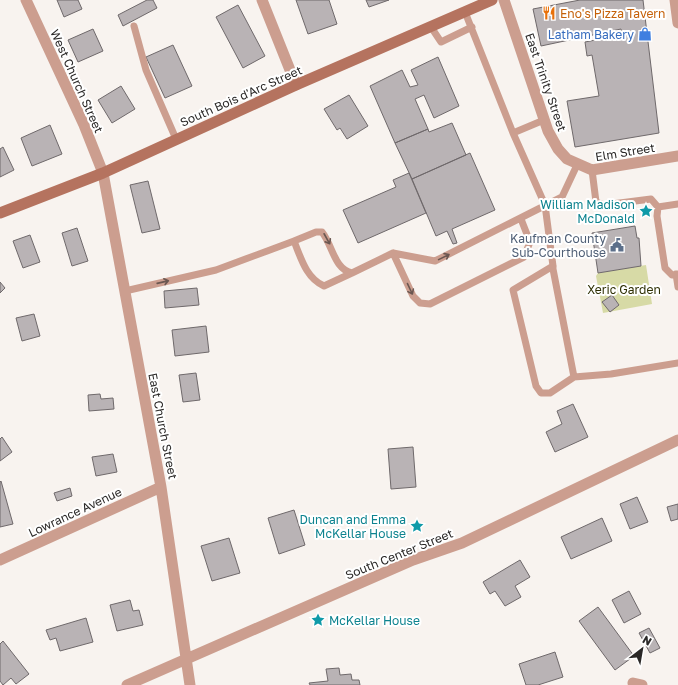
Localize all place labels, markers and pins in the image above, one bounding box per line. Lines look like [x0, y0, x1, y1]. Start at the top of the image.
restaurant icon: Eno's Pizza Tavern [541, 5, 557, 21]
place label: Eno's Pizza Tavern [560, 6, 665, 21]
shop icon: Latham Bakery [637, 26, 653, 42]
place label: Latham Bakery [548, 27, 634, 42]
place label: William Madison McDonald [540, 197, 635, 226]
place icon: William Madison McDonald [638, 203, 654, 219]
place label: Kaufman County Sub-Courthouse [510, 231, 606, 260]
public building icon: Kaufman County Sub-Courthouse [609, 237, 625, 253]
place label: Duncan and Emma McKellar House [299, 512, 406, 541]
place icon: Duncan and Emma McKellar House [409, 518, 425, 534]
place icon: McKellar House [310, 612, 326, 628]
place label: McKellar House [329, 613, 420, 628]

